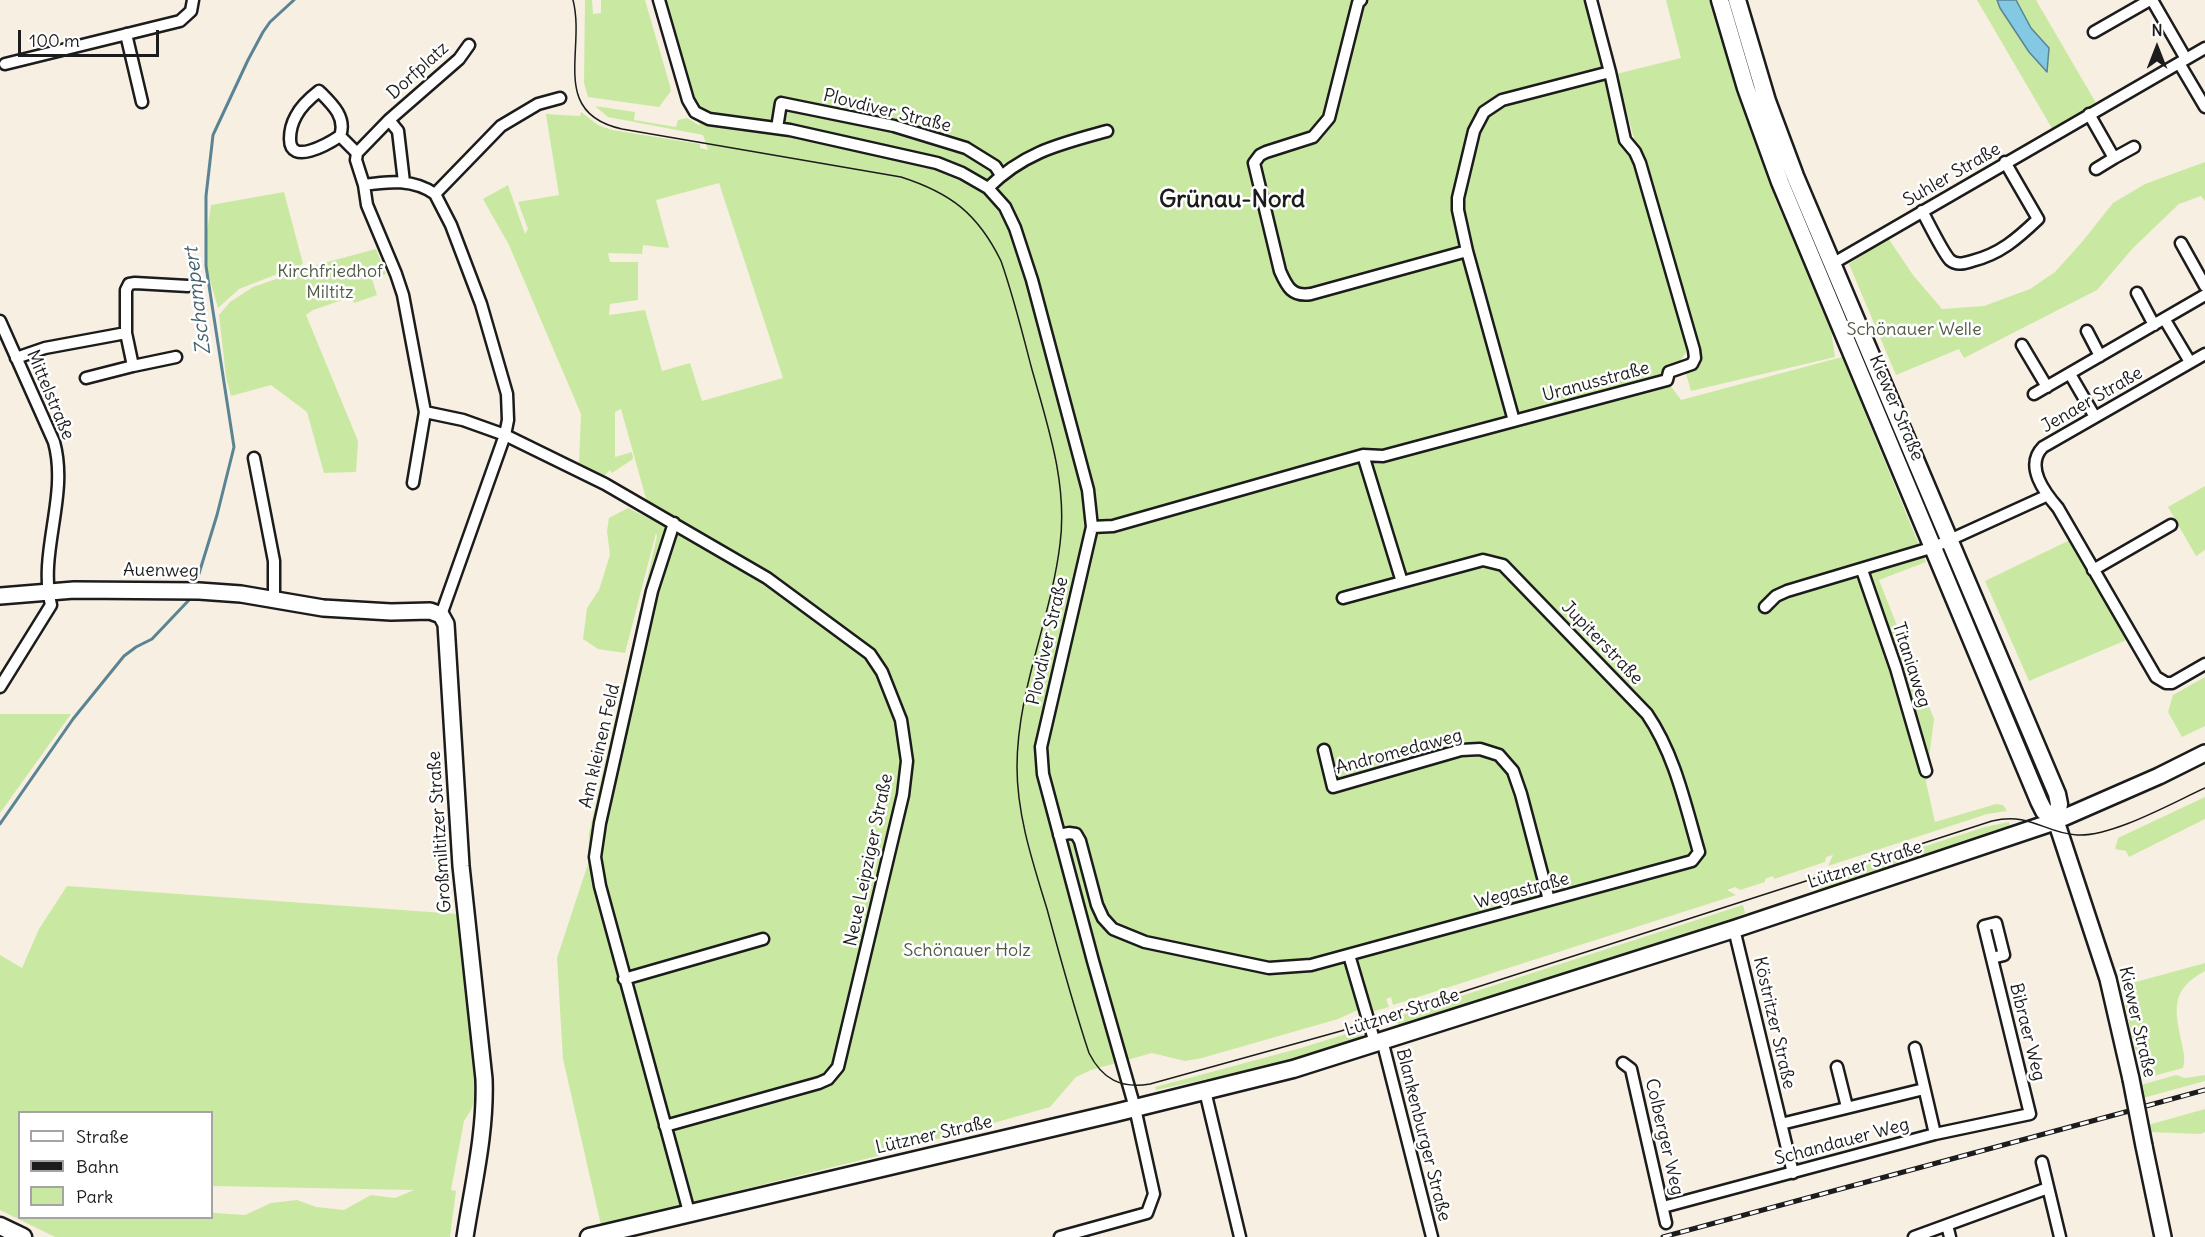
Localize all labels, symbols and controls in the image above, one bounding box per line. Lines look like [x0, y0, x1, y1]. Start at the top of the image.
scale bar [21, 18, 162, 56]
north arrow [2127, 18, 2187, 78]
text: N [2151, 20, 2163, 40]
text: 100 m [29, 29, 80, 52]
street label: Dorfplatz [383, 38, 453, 104]
street label: Plovdiver Straße [821, 85, 953, 137]
street label: Suhler Straße [1899, 138, 2005, 212]
district label: Grünau-Nord [1159, 186, 1305, 214]
water label: Zschampert [179, 246, 217, 356]
park label: Kirchfriedhof Miltitz [277, 261, 383, 304]
park label: Schönauer Welle [1846, 319, 1982, 341]
street label: Mittelstraße [21, 347, 79, 443]
street label: Kiewer Straße [1864, 352, 1928, 464]
street label: Uranusstraße [1540, 357, 1652, 407]
street label: Jenaer Straße [2037, 362, 2147, 438]
street label: Auenweg [123, 560, 199, 582]
street label: Plovdiver Straße [1023, 575, 1073, 707]
street label: Jupiterstraße [1557, 597, 1647, 689]
street label: Titaniaweg [1887, 620, 1935, 710]
street label: Am kleinen Feld [575, 682, 625, 810]
street label: Andromedaweg [1333, 725, 1465, 779]
street label: Großmiltitzer Straße [424, 750, 456, 914]
street label: Neue Leipziger Straße [840, 772, 898, 948]
street label: Lützner Straße [1805, 836, 1925, 894]
street label: Wegastraße [1472, 868, 1572, 914]
park label: Schönauer Holz [903, 940, 1031, 962]
street label: Köstritzer Straße [1748, 955, 1800, 1091]
street label: Kiewer Straße [2114, 965, 2160, 1079]
street label: Bibraer Weg [2004, 981, 2050, 1083]
street label: Lützner Straße [1342, 984, 1462, 1042]
street label: Blankenburger Straße [1391, 1046, 1455, 1224]
street label: Colberger Weg [1640, 1076, 1688, 1198]
legend [18, 1111, 213, 1219]
street label: Lützner Straße [874, 1111, 994, 1159]
street label: Schandauer Weg [1772, 1114, 1912, 1170]
text: Straße [76, 1125, 129, 1148]
text: Bahn [76, 1155, 119, 1178]
text: Park [76, 1185, 113, 1208]

